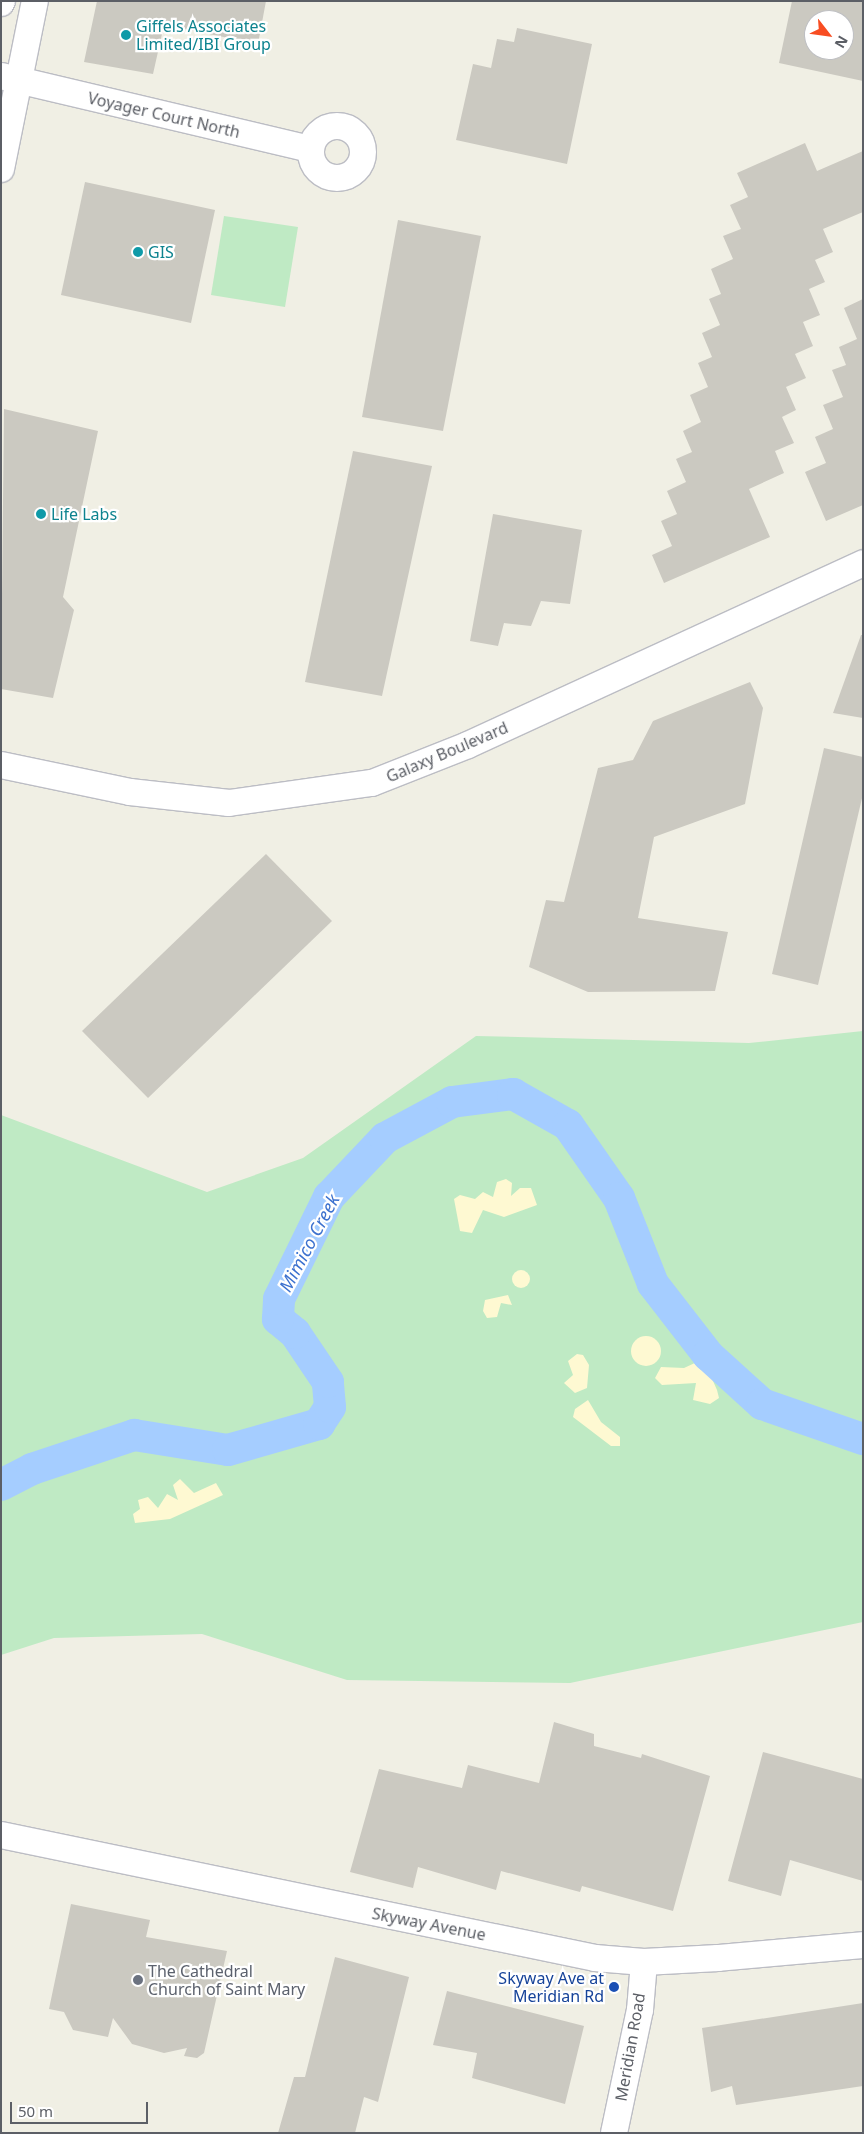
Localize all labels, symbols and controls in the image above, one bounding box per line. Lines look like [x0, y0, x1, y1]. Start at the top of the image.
north arrow [804, 10, 854, 60]
place label: Giffels Associates Limited/IBI Group [136, 16, 271, 54]
marker: Giffels Associates Limited/IBI Group [120, 29, 132, 41]
text: N [830, 33, 853, 52]
street label: Voyager Court North [86, 88, 242, 142]
place label: GIS [148, 242, 174, 262]
marker: GIS [132, 246, 144, 258]
place label: Life Labs [51, 504, 117, 524]
marker: Life Labs [35, 508, 47, 520]
street label: Galaxy Boulevard [383, 718, 511, 786]
water label: Mimico Creek [274, 1191, 344, 1295]
street label: Skyway Avenue [370, 1904, 488, 1944]
place label: The Cathedral Church of Saint Mary [148, 1961, 305, 1999]
place label: Skyway Ave at Meridian Rd [498, 1968, 604, 2006]
marker: The Cathedral Church of Saint Mary [132, 1974, 144, 1986]
marker: Skyway Ave at Meridian Rd [608, 1981, 620, 1993]
street label: Meridian Road [611, 1991, 649, 2103]
scale bar [12, 2092, 150, 2124]
text: 50 m [18, 2101, 53, 2121]

